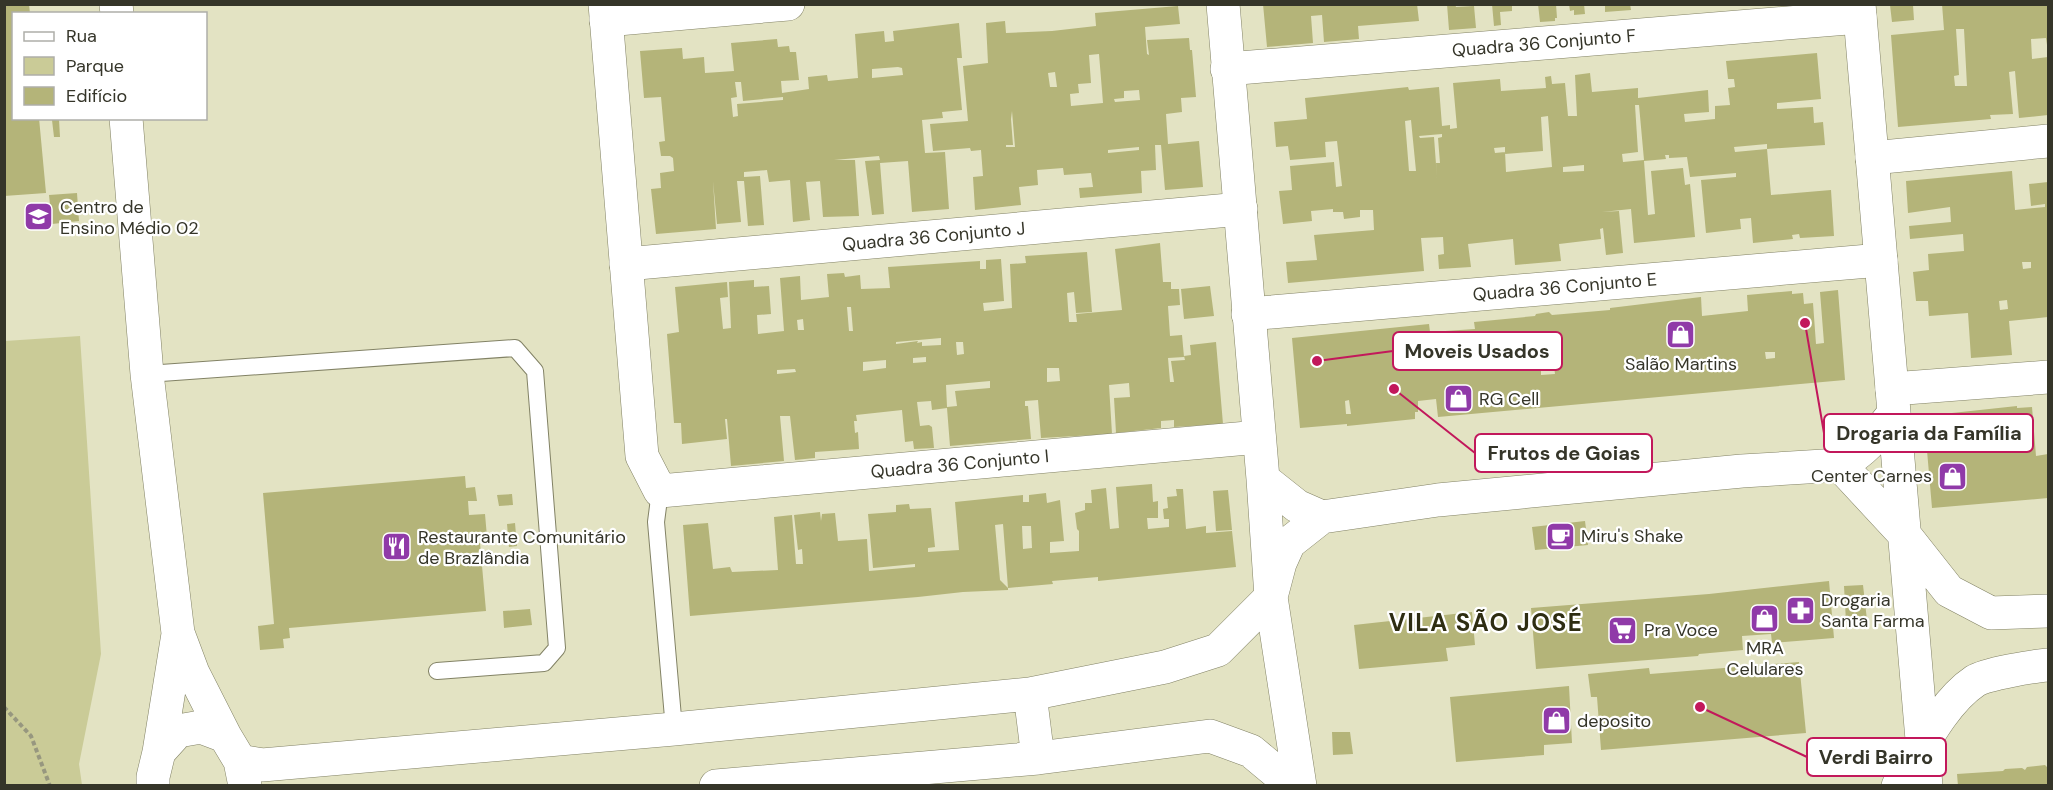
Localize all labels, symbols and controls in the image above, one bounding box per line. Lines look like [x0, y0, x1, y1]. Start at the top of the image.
legend [12, 12, 207, 120]
street label: Quadra 36 Conjunto F [1451, 23, 1637, 62]
text: Rua [66, 24, 97, 48]
text: Parque [66, 54, 124, 78]
text: Edifício [66, 84, 127, 108]
place label: Centro de Ensino Médio 02 [60, 195, 199, 240]
school or university icon: Centro de Ensino Médio 02 [23, 201, 55, 233]
street label: Quadra 36 Conjunto J [841, 216, 1026, 257]
street label: Quadra 36 Conjunto E [1472, 267, 1658, 307]
shop icon: Salão Martins [1665, 319, 1697, 351]
callout: Moveis Usados [1393, 332, 1562, 370]
text: Moveis Usados [1404, 338, 1550, 364]
place label: Salão Martins [1625, 352, 1737, 376]
shop icon: RG Cell [1442, 383, 1474, 415]
place label: RG Cell [1479, 387, 1539, 411]
callout: Drogaria da Família [1824, 414, 2033, 452]
text: Drogaria da Família [1836, 420, 2022, 446]
callout: Frutos de Goias [1475, 434, 1652, 472]
text: Frutos de Goias [1487, 440, 1641, 466]
street label: Quadra 36 Conjunto I [870, 444, 1050, 484]
shop icon: Center Carnes [1937, 460, 1969, 492]
place label: Center Carnes [1811, 464, 1932, 488]
cafe icon: Miru's Shake [1544, 520, 1576, 552]
place label: Miru's Shake [1581, 524, 1683, 548]
place label: Restaurante Comunitário de Brazlândia [418, 525, 626, 570]
restaurant icon: Restaurante Comunitário de Brazlândia [381, 531, 413, 563]
place label: Drogaria Santa Farma [1821, 588, 1925, 633]
pharmacy icon: Drogaria Santa Farma [1784, 594, 1816, 626]
shop icon: MRA Celulares [1749, 603, 1781, 635]
district label: VILA SÃO JOSÉ [1389, 606, 1583, 638]
supermarket icon: Pra Voce [1607, 614, 1639, 646]
place label: Pra Voce [1644, 618, 1718, 642]
place label: MRA Celulares [1727, 636, 1803, 681]
shop icon: deposito [1540, 705, 1572, 737]
place label: deposito [1577, 709, 1651, 733]
callout: Verdi Bairro [1807, 738, 1946, 776]
text: Verdi Bairro [1819, 744, 1933, 770]

